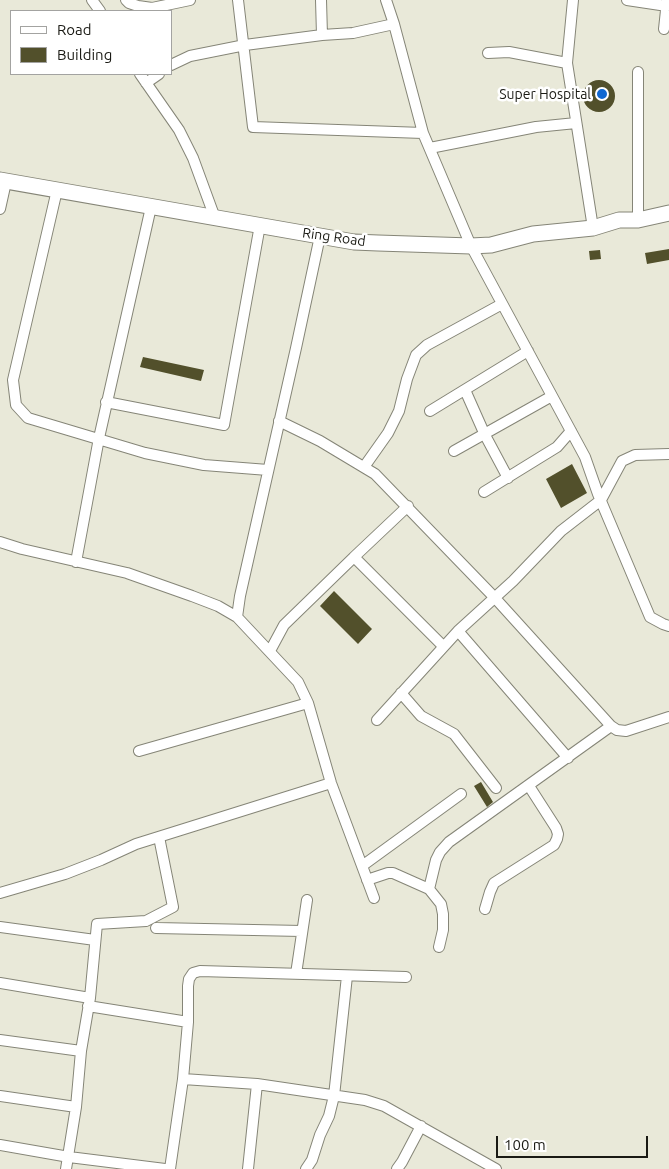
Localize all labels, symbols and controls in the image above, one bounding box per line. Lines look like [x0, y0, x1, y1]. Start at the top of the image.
legend [10, 10, 172, 75]
text: Road [57, 21, 92, 38]
text: Building [57, 46, 112, 63]
place label: Super Hospital [499, 86, 591, 102]
marker: Super Hospital [595, 87, 609, 101]
street label: Ring Road [301, 224, 367, 250]
scale bar [499, 1126, 652, 1158]
text: 100 m [504, 1136, 546, 1153]

